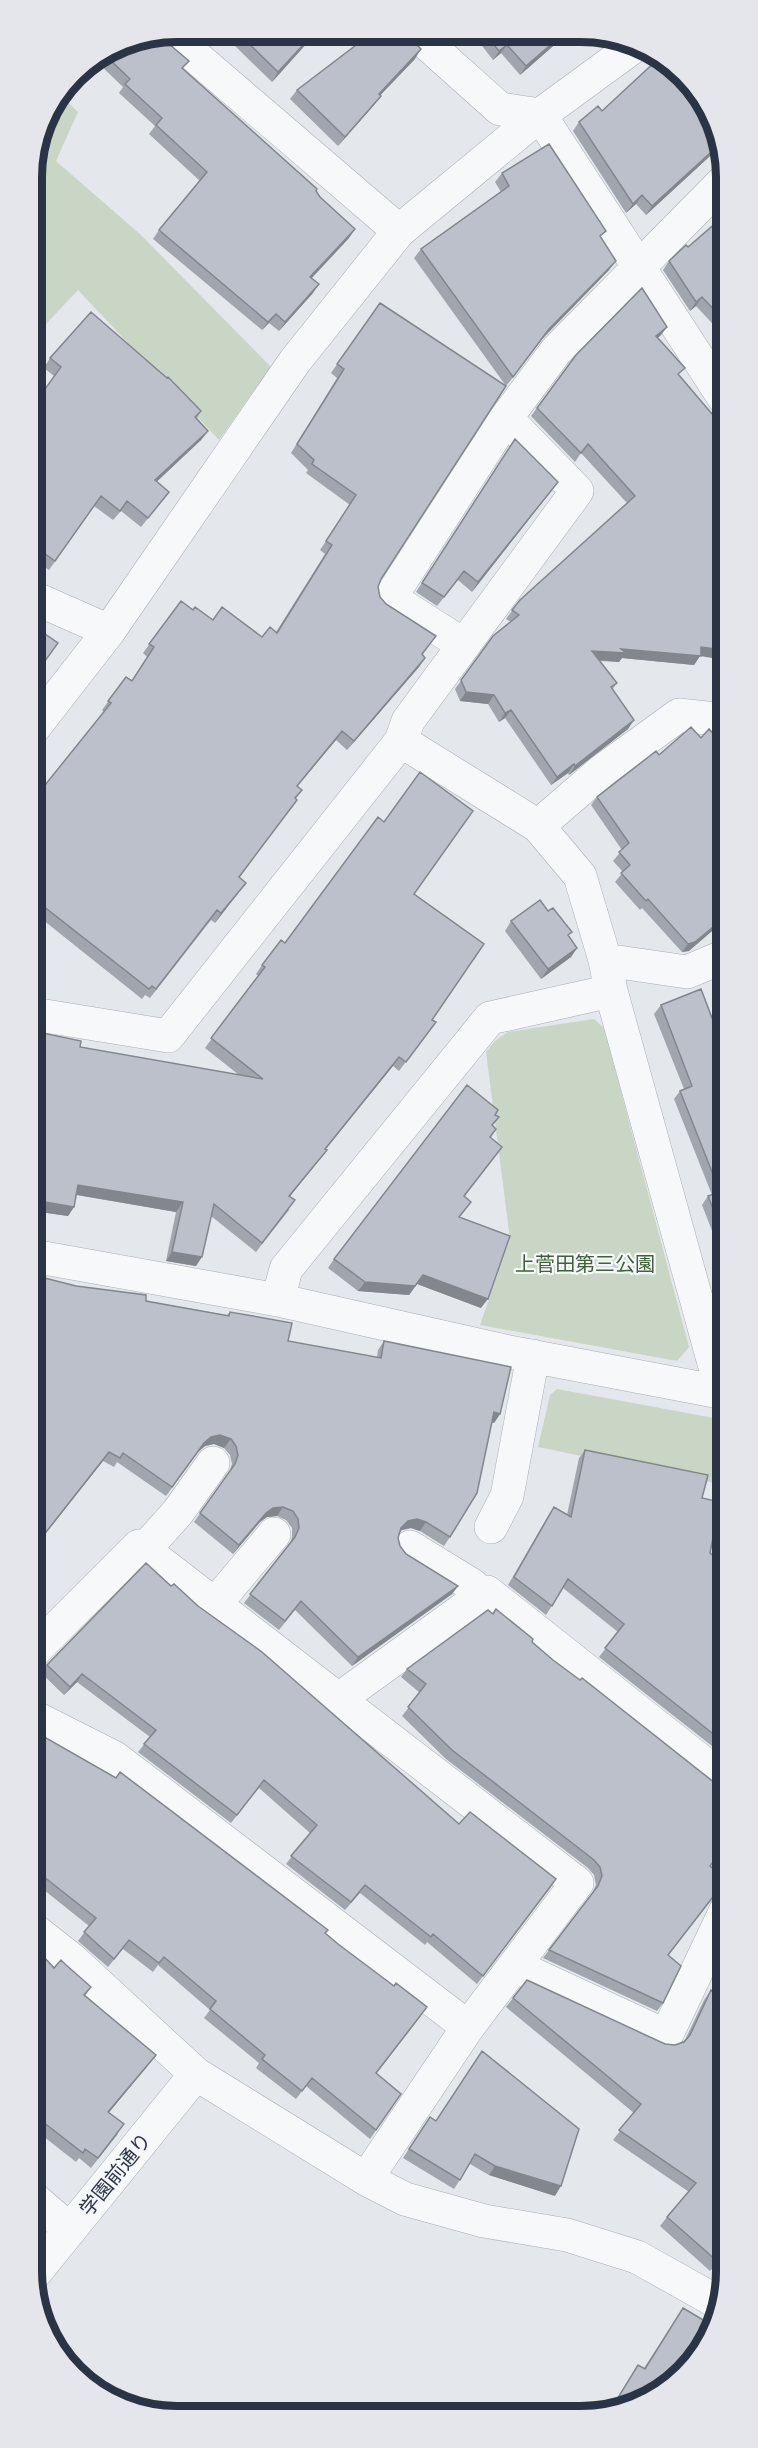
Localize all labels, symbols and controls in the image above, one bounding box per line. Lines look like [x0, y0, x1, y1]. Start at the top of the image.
park label: 上菅田第三公園 [515, 1250, 655, 1277]
street label: 学園前通り [73, 2127, 157, 2221]

